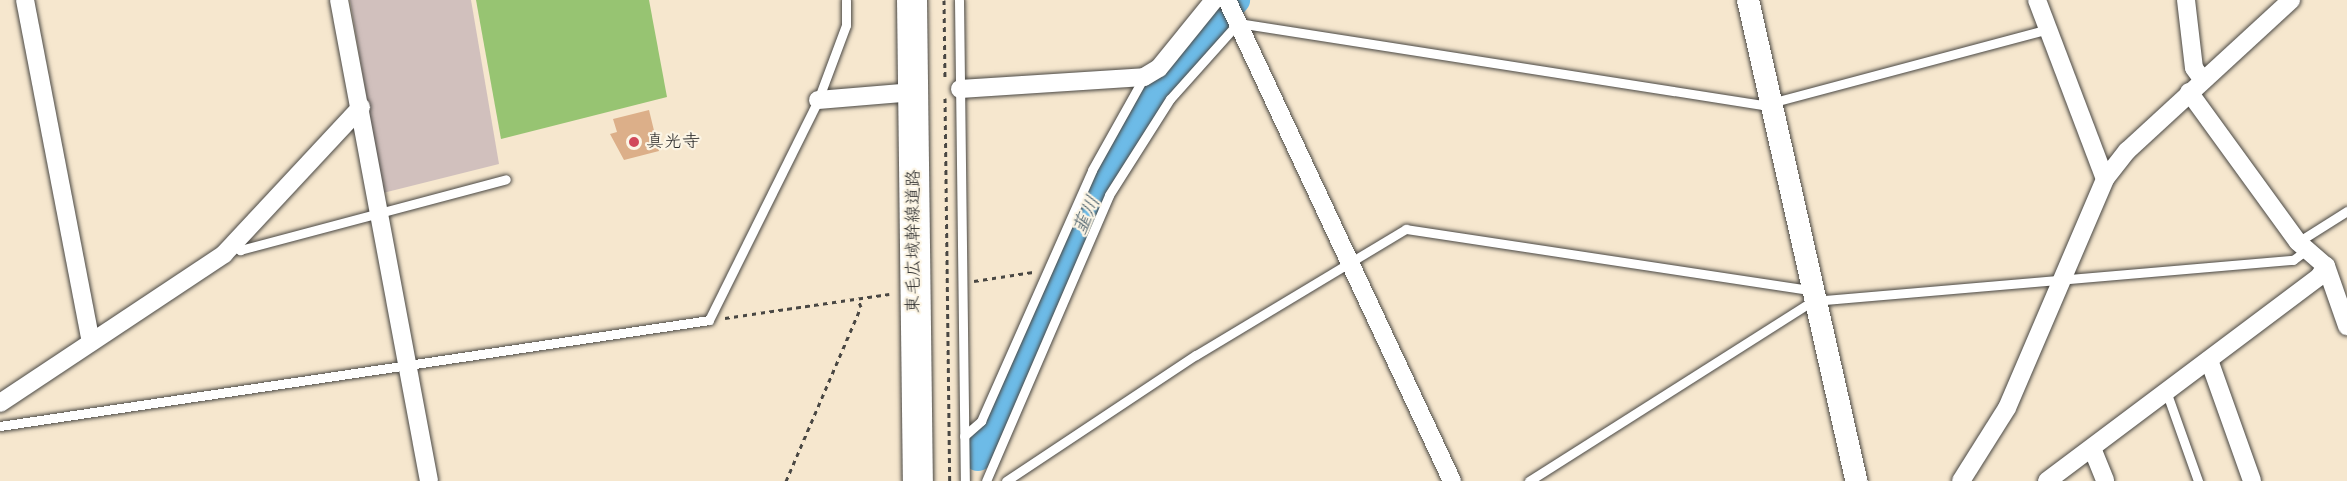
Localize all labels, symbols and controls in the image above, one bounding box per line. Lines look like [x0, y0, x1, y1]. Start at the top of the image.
place label: 真光寺 [646, 131, 700, 153]
marker: 真光寺 [627, 135, 641, 149]
street label: 東毛広域幹線道路 [903, 169, 925, 313]
water label: 韮川 [1067, 192, 1105, 238]

